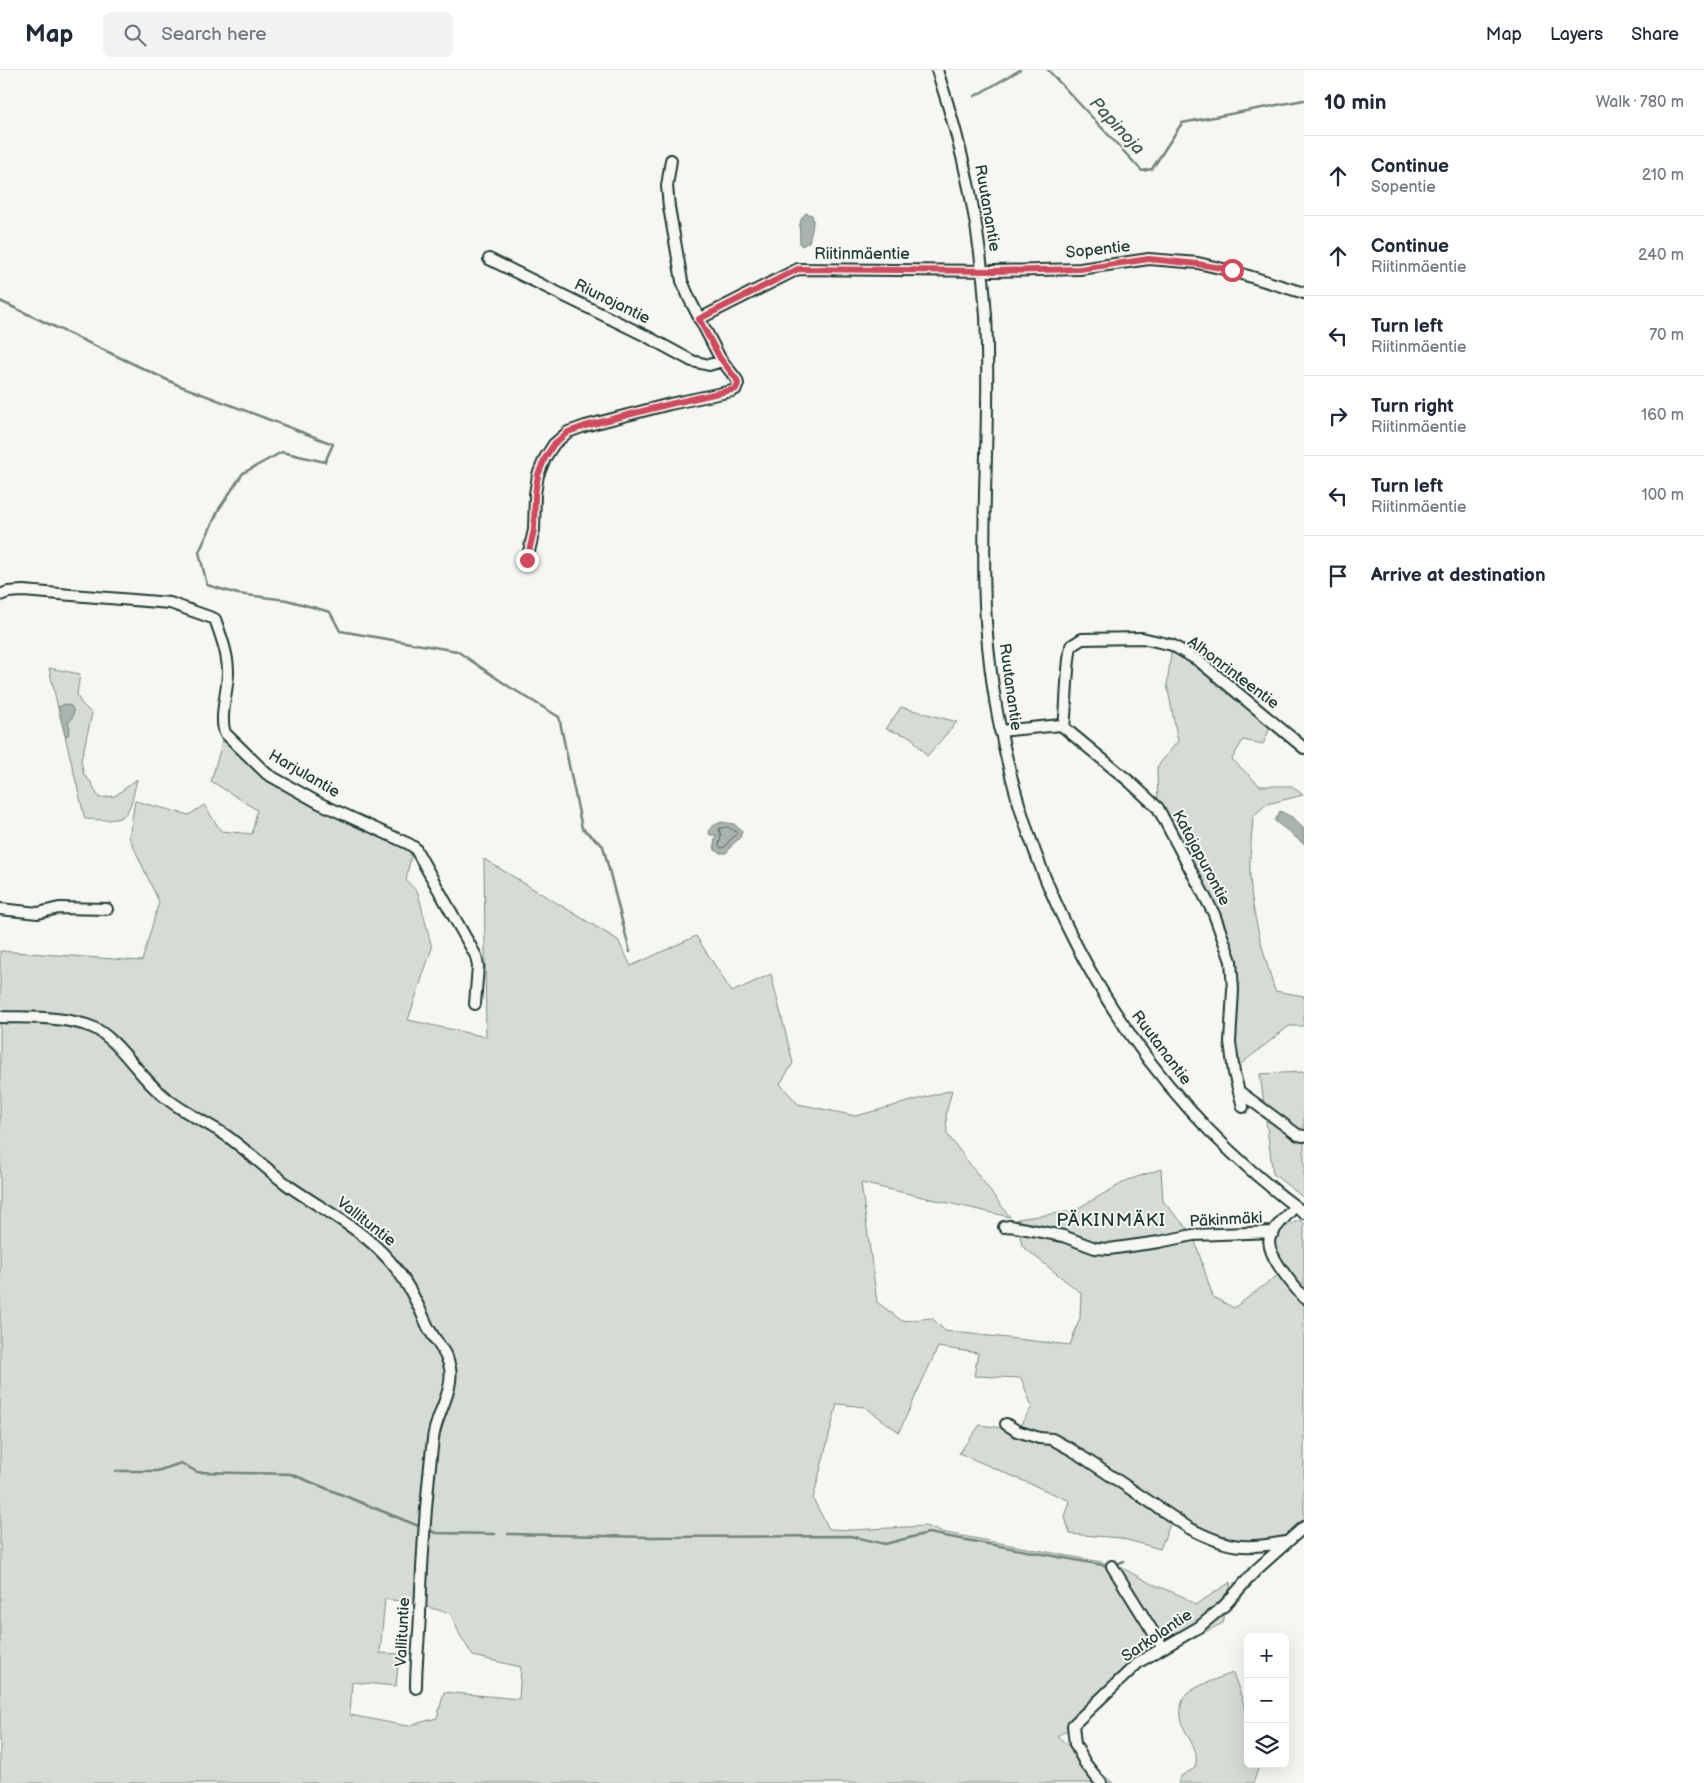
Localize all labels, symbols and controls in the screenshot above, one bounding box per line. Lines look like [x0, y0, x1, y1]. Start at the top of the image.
search box [103, 12, 453, 57]
text: Map [25, 20, 73, 49]
icon: search [121, 21, 149, 49]
text: Search here [161, 23, 267, 46]
text: Map [1486, 24, 1522, 45]
text: Layers [1550, 24, 1603, 45]
text: Share [1631, 24, 1679, 45]
text: 10 min [1324, 90, 1386, 115]
water label: Papinoja [1085, 93, 1149, 159]
text: Walk · 780 m [1596, 93, 1684, 112]
text: Continue [1371, 155, 1449, 178]
icon: ahead [1324, 162, 1352, 190]
street label: Ruutanantie [970, 163, 1004, 253]
text: 210 m [1642, 166, 1684, 185]
text: Sopentie [1371, 178, 1436, 197]
text: Continue [1371, 235, 1449, 258]
street label: Sopentie [1065, 237, 1132, 263]
icon: ahead [1324, 242, 1352, 270]
street label: Riitinmäentie [814, 245, 910, 264]
text: 240 m [1638, 246, 1684, 265]
text: Riitinmäentie [1371, 258, 1467, 277]
route start [1221, 259, 1244, 282]
street label: Riunojantie [571, 276, 653, 329]
text: Turn left [1371, 315, 1443, 338]
icon: left [1324, 322, 1352, 350]
text: 70 m [1649, 326, 1684, 345]
text: Riitinmäentie [1371, 338, 1467, 357]
text: Turn right [1371, 395, 1454, 418]
icon: right [1324, 402, 1352, 430]
text: 160 m [1641, 406, 1684, 425]
text: Riitinmäentie [1371, 418, 1467, 437]
text: Turn left [1371, 475, 1443, 498]
icon: left [1324, 482, 1352, 510]
text: 100 m [1641, 486, 1684, 505]
text: Riitinmäentie [1371, 498, 1467, 517]
route end [516, 549, 539, 572]
icon: arrive [1324, 562, 1352, 590]
text: Arrive at destination [1371, 564, 1546, 587]
street label: Alhonrinteentie [1184, 632, 1283, 714]
street label: Ruutanantie [994, 642, 1026, 732]
street label: Harjulantie [265, 746, 343, 802]
street label: Katajapurontie [1168, 807, 1234, 909]
street label: Ruutanantie [1127, 1007, 1195, 1089]
street label: Vallituntie [333, 1193, 400, 1251]
district label: PÄKINMÄKI [1056, 1209, 1166, 1232]
street label: Päkinmäki [1189, 1209, 1263, 1231]
street label: Vallituntie [392, 1596, 414, 1667]
street label: Sarkolantie [1118, 1605, 1196, 1666]
map controls [1244, 1633, 1289, 1768]
button: + [1244, 1633, 1289, 1678]
button: − [1244, 1678, 1289, 1723]
button: layers [1244, 1723, 1289, 1768]

